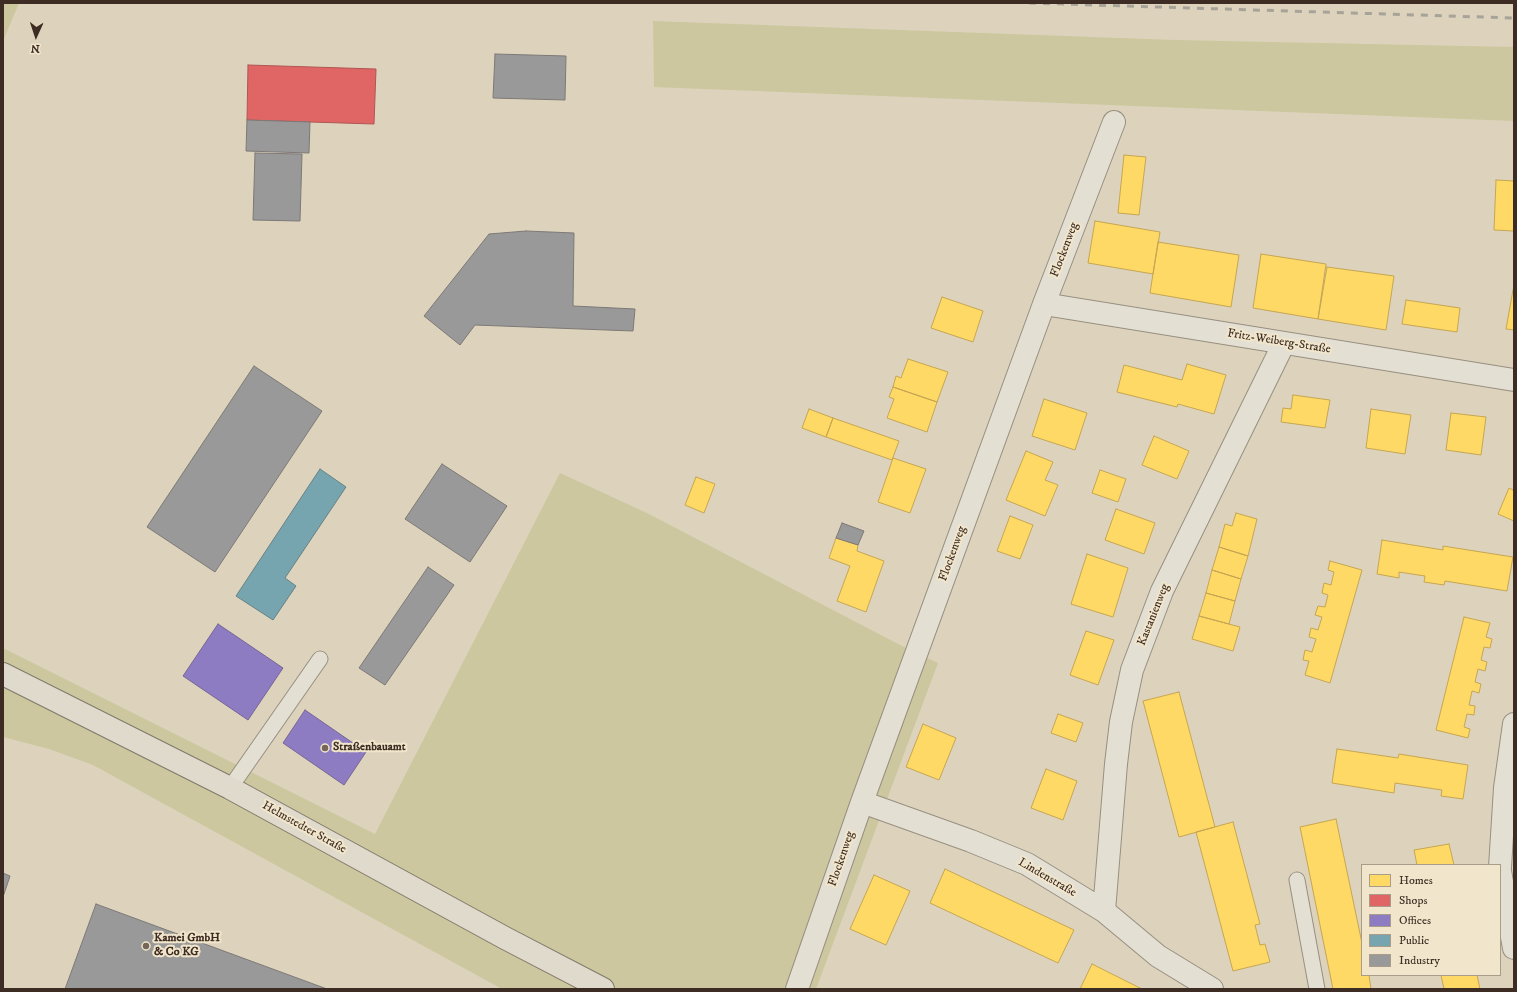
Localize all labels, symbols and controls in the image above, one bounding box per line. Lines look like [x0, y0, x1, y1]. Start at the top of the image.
north arrow [16, 16, 56, 56]
text: N [30, 41, 40, 55]
street label: Flockenweg [1048, 221, 1082, 279]
street label: Fritz-Weiberg-Straße [1226, 327, 1332, 357]
street label: Flockenweg [936, 525, 970, 583]
street label: Kastanienweg [1135, 582, 1173, 648]
place label: Straßenbauamt [333, 741, 406, 755]
marker: Straßenbauamt [320, 743, 330, 753]
street label: Helmstedter Straße [259, 799, 349, 857]
street label: Flockenweg [826, 830, 858, 888]
street label: Lindenstraße [1015, 856, 1079, 900]
legend [1361, 864, 1501, 976]
text: Homes [1399, 873, 1433, 888]
text: Shops [1399, 893, 1427, 908]
text: Offices [1399, 913, 1431, 928]
place label: Kamei GmbH & Co KG [154, 932, 220, 960]
text: Public [1399, 933, 1429, 948]
marker: Kamei GmbH & Co KG [141, 941, 151, 951]
text: Industry [1399, 953, 1440, 968]

